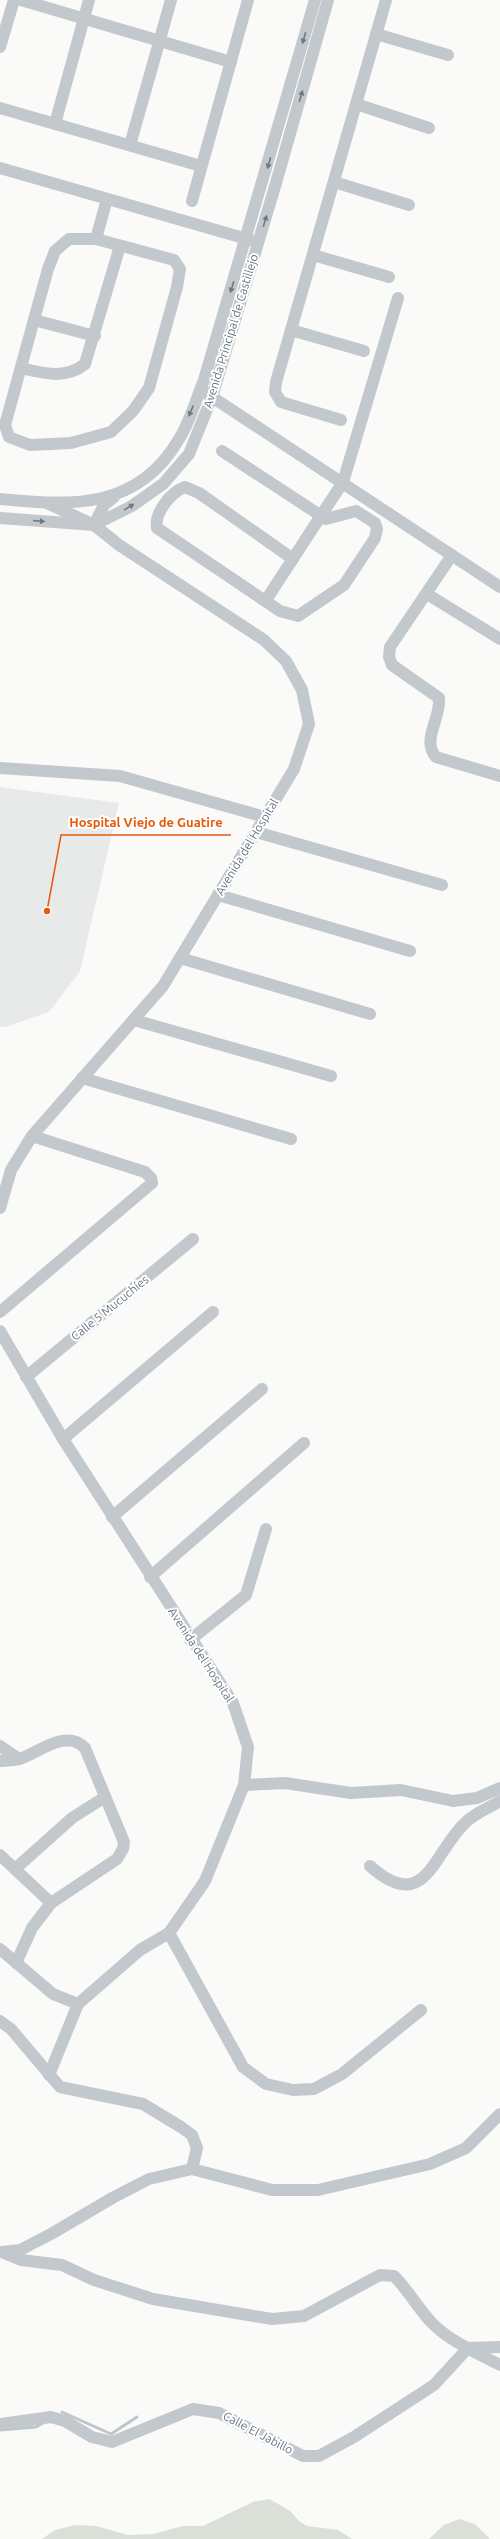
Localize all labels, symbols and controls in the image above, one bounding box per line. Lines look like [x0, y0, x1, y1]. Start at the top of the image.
one-way arrow [301, 31, 307, 44]
one-way arrow [298, 90, 304, 102]
one-way arrow [266, 157, 272, 169]
one-way arrow [262, 215, 268, 227]
street label: Avenida Principal de Castillejo [201, 252, 260, 409]
one-way arrow [229, 281, 235, 293]
one-way arrow [188, 405, 194, 417]
one-way arrow [123, 504, 135, 511]
one-way arrow [33, 517, 45, 524]
street label: Avenida del Hospital [213, 796, 280, 897]
callout: Hospital Viejo de Guatire [61, 810, 231, 835]
text: Hospital Viejo de Guatire [69, 815, 223, 829]
street label: Calle 5 Mucuchíes [68, 1272, 151, 1343]
street label: Avenida del Hospital [166, 1605, 237, 1704]
street label: Calle El Jabillo [221, 2409, 295, 2456]

